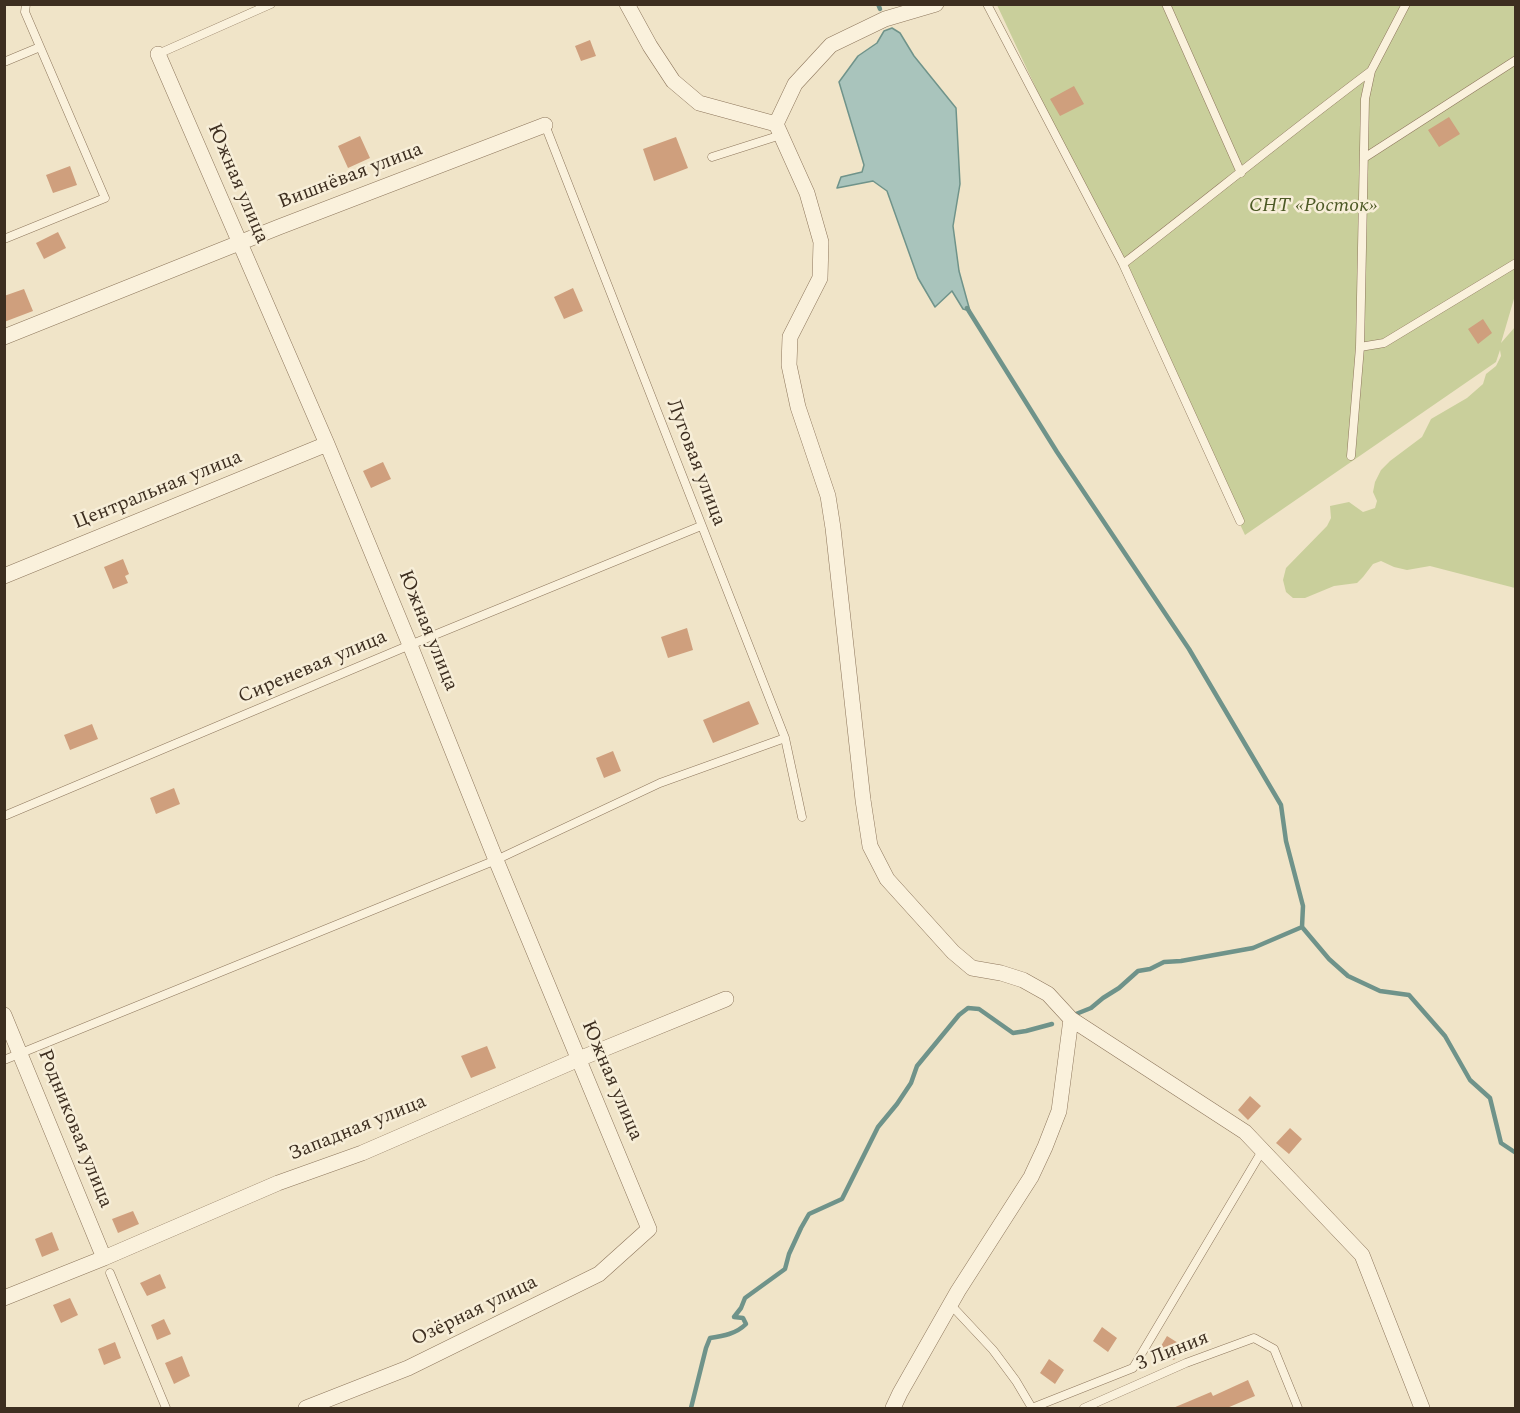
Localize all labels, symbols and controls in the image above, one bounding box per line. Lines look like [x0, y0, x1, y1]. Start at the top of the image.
street label: Южная улица [201, 120, 273, 248]
street label: Вишнёвая улица [275, 138, 427, 216]
park label: СНТ «Росток» [1249, 195, 1377, 219]
street label: Луговая улица [660, 396, 730, 530]
street label: Центральная улица [70, 446, 246, 536]
street label: Южная улица [392, 567, 462, 695]
street label: Сиреневая улица [235, 626, 391, 710]
street label: Южная улица [575, 1017, 647, 1145]
street label: Родниковая улица [31, 1046, 117, 1212]
street label: Западная улица [286, 1090, 430, 1168]
street label: Озёрная улица [408, 1271, 542, 1353]
street label: 3 Линия [1133, 1327, 1213, 1377]

